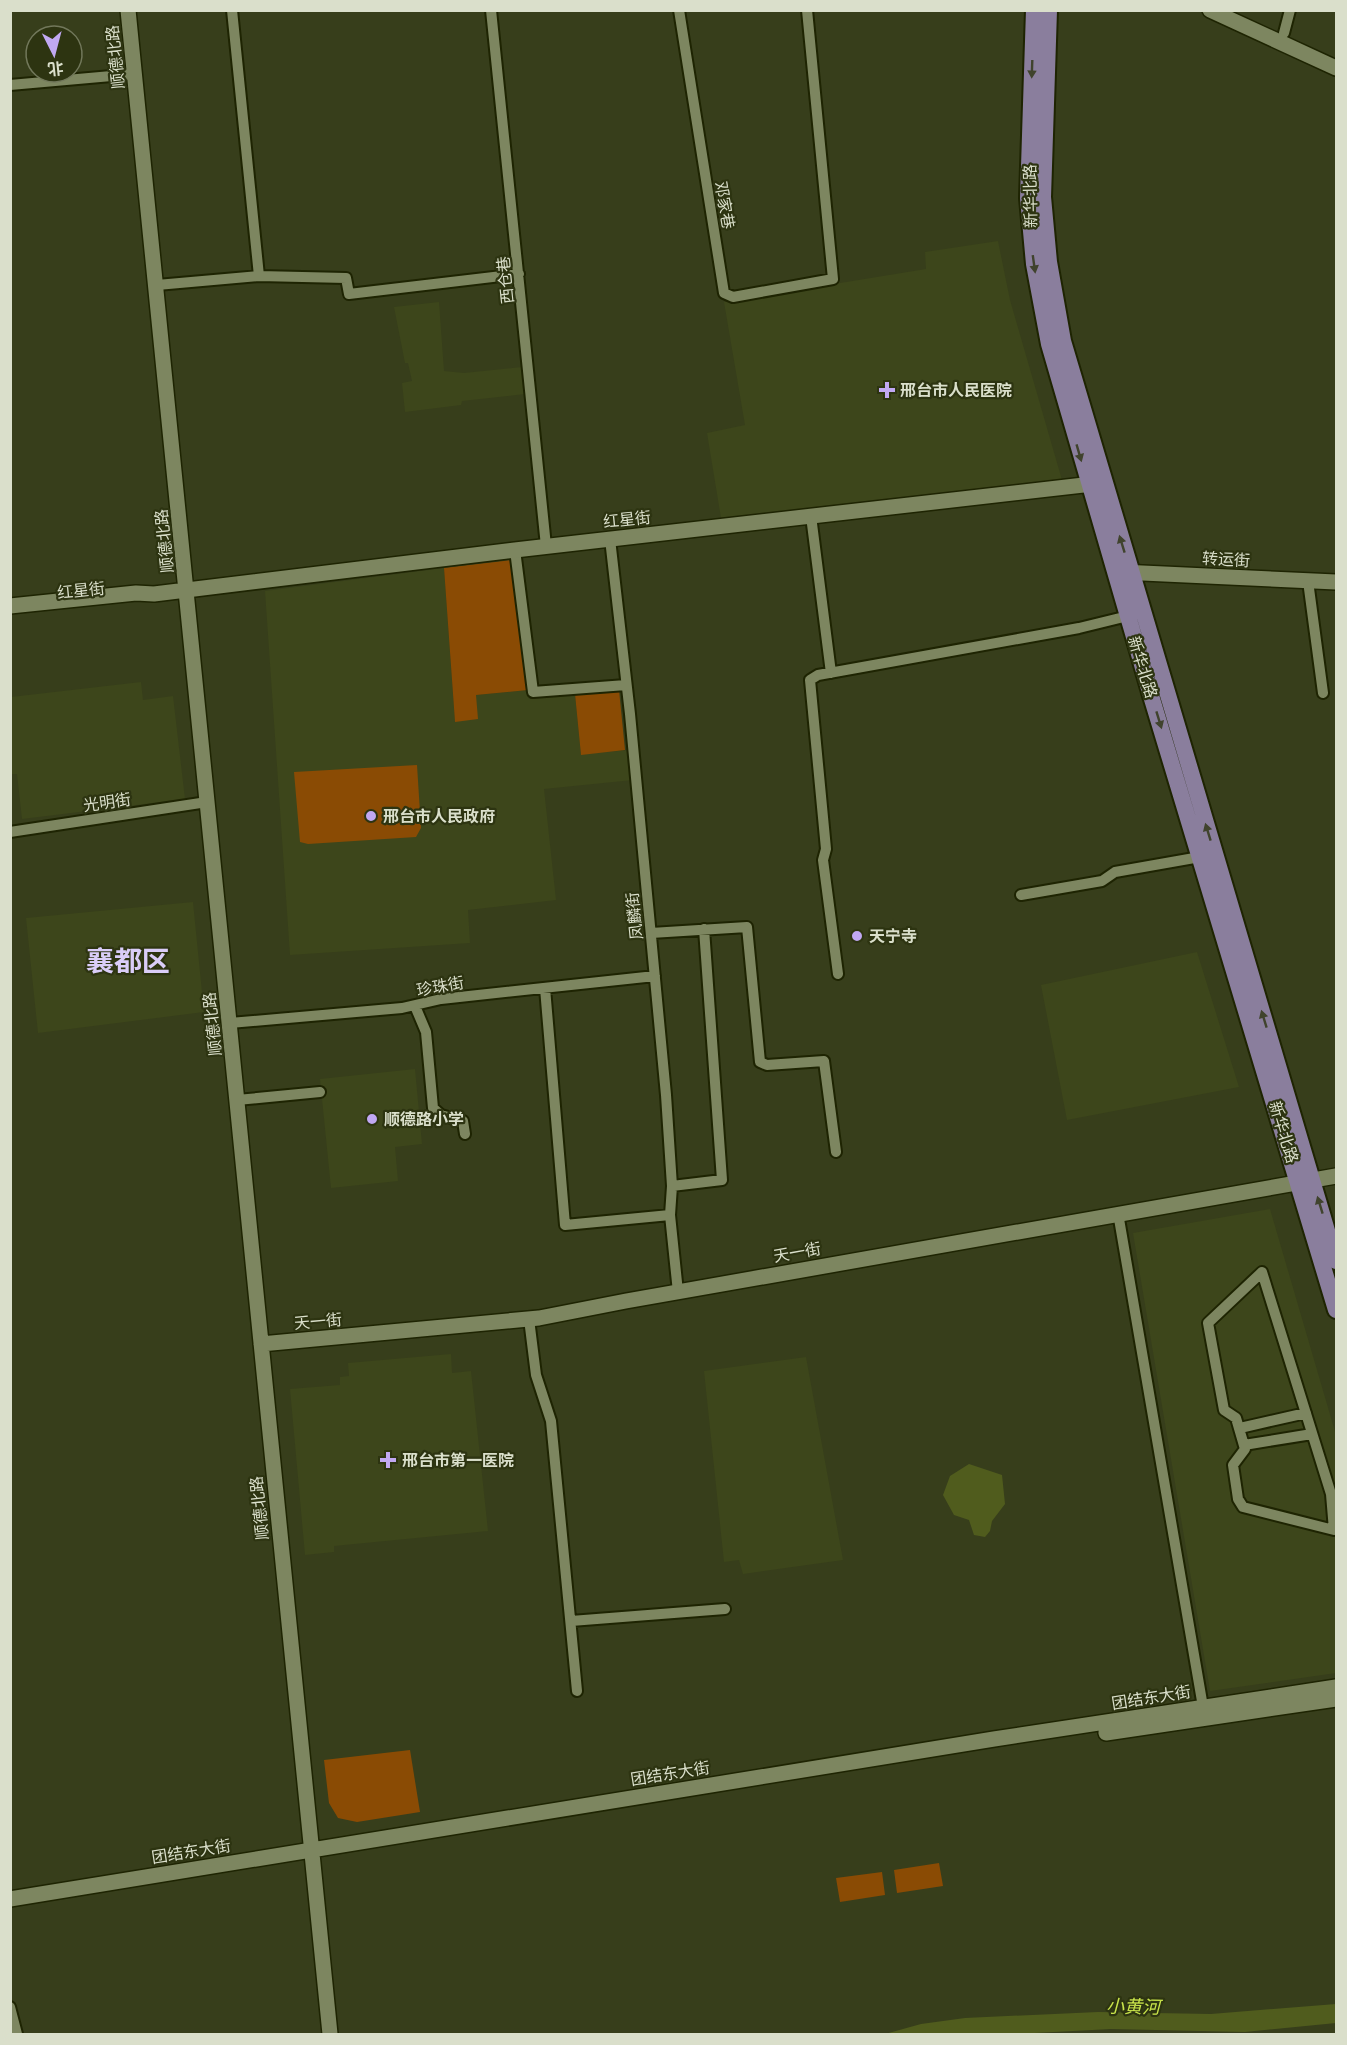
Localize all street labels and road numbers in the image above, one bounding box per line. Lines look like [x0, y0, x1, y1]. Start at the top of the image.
street label: 顺德北路 [102, 24, 128, 90]
street label: 新华北路 [1019, 164, 1041, 228]
street label: 邓家巷 [711, 180, 739, 230]
street label: 西仓巷 [493, 255, 517, 305]
street label: 红星街 [602, 507, 652, 531]
street label: 顺德北路 [151, 508, 177, 574]
street label: 转运街 [1202, 548, 1250, 570]
street label: 红星街 [56, 578, 106, 602]
street label: 新华北路 [1124, 633, 1162, 701]
street label: 光明街 [82, 789, 132, 815]
street label: 凤麟街 [622, 891, 646, 941]
street label: 珍珠街 [415, 972, 465, 1000]
street label: 顺德北路 [199, 991, 225, 1057]
street label: 新华北路 [1265, 1098, 1303, 1166]
street label: 天一街 [772, 1238, 822, 1266]
street label: 天一街 [293, 1309, 343, 1333]
street label: 顺德北路 [246, 1475, 272, 1541]
street label: 团结东大街 [1110, 1681, 1192, 1713]
street label: 团结东大街 [629, 1757, 711, 1789]
street label: 团结东大街 [150, 1835, 232, 1867]

